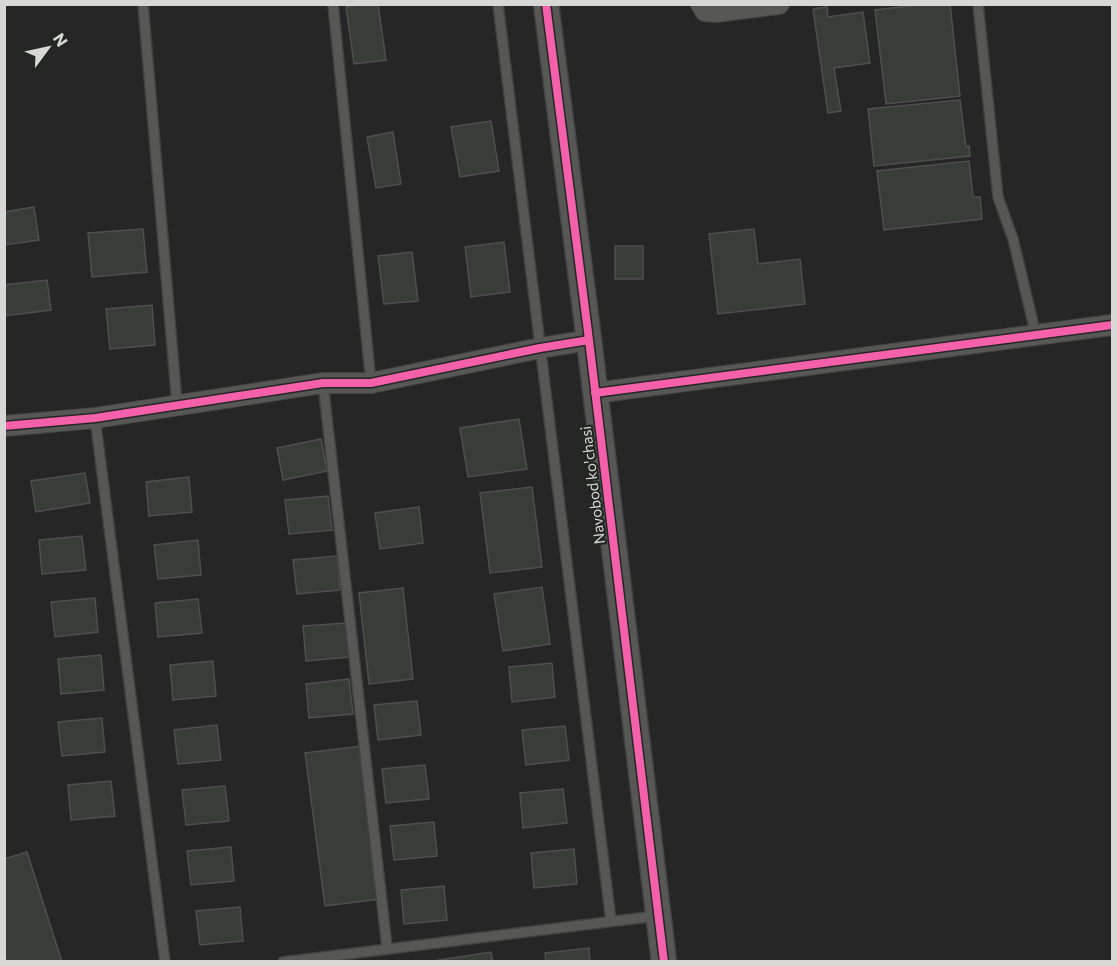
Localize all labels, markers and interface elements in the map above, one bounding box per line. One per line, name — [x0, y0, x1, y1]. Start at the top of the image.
north arrow — [18, 18, 78, 78]
text: N — [50, 29, 72, 50]
street label: Navobod ko'chasi — [576, 425, 608, 545]

